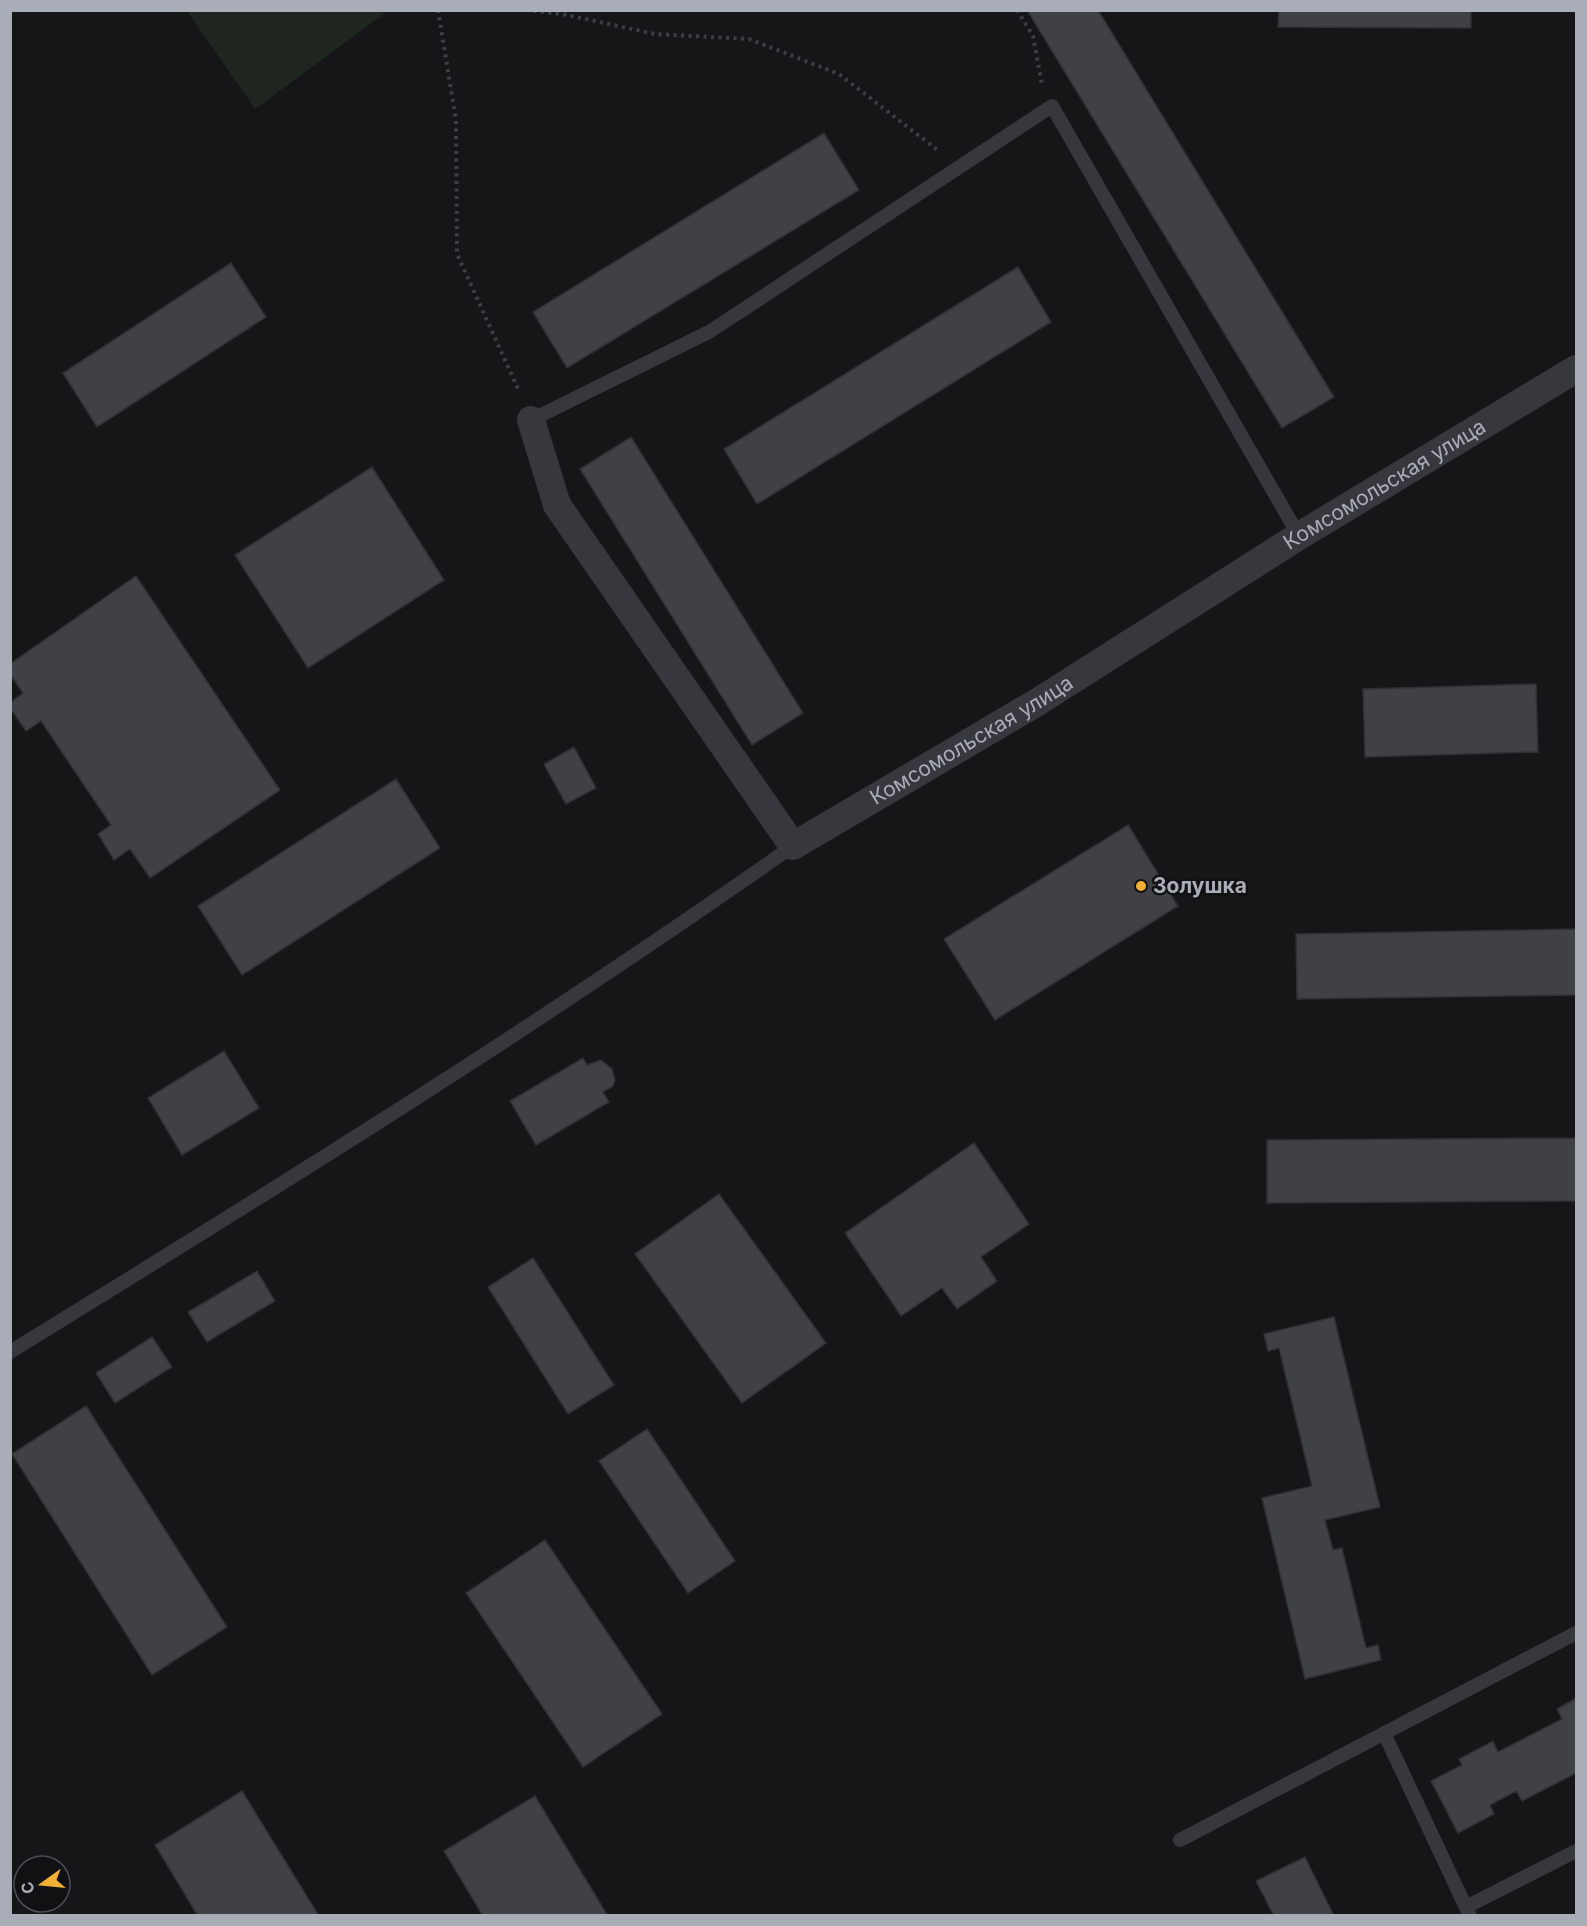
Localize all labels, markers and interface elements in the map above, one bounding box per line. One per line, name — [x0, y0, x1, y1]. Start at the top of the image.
street label: Комсомольская улица — [1279, 413, 1490, 555]
street label: Комсомольская улица — [865, 670, 1077, 810]
place label: Золушка — [1153, 873, 1247, 898]
marker: Золушка — [1134, 879, 1148, 893]
north arrow — [12, 1854, 72, 1914]
text: С — [16, 1879, 39, 1896]

